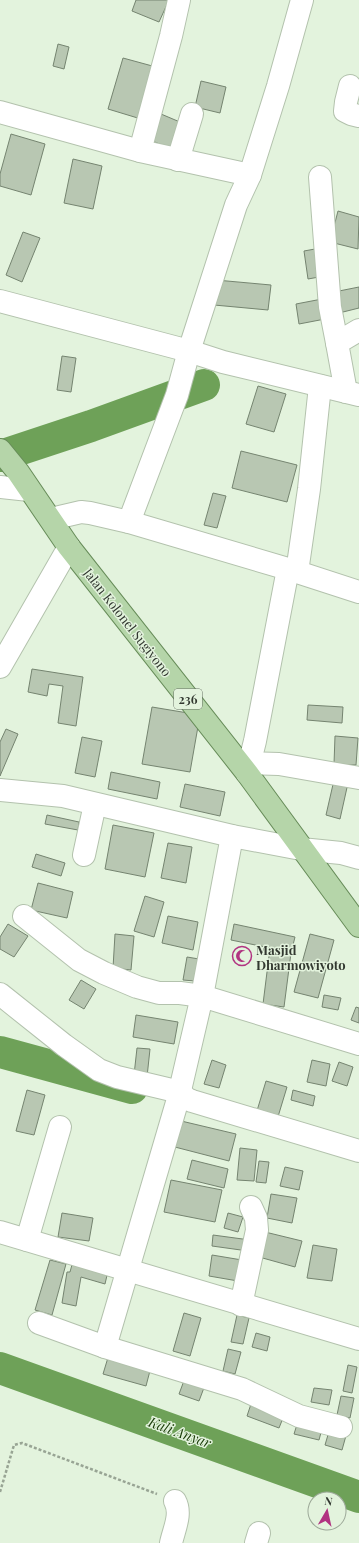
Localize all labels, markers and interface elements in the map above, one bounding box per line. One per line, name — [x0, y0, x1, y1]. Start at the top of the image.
street label: Jalan Kolonel Sugiyono — [80, 564, 176, 680]
road number: 236 — [174, 689, 202, 709]
place label: Masjid Dharmowiyoto — [256, 941, 346, 973]
mosque icon: Masjid Dharmowiyoto — [231, 945, 253, 967]
water label: Kali Anyar — [145, 1412, 215, 1452]
north arrow — [307, 1491, 347, 1531]
text: N — [324, 1493, 334, 1509]

